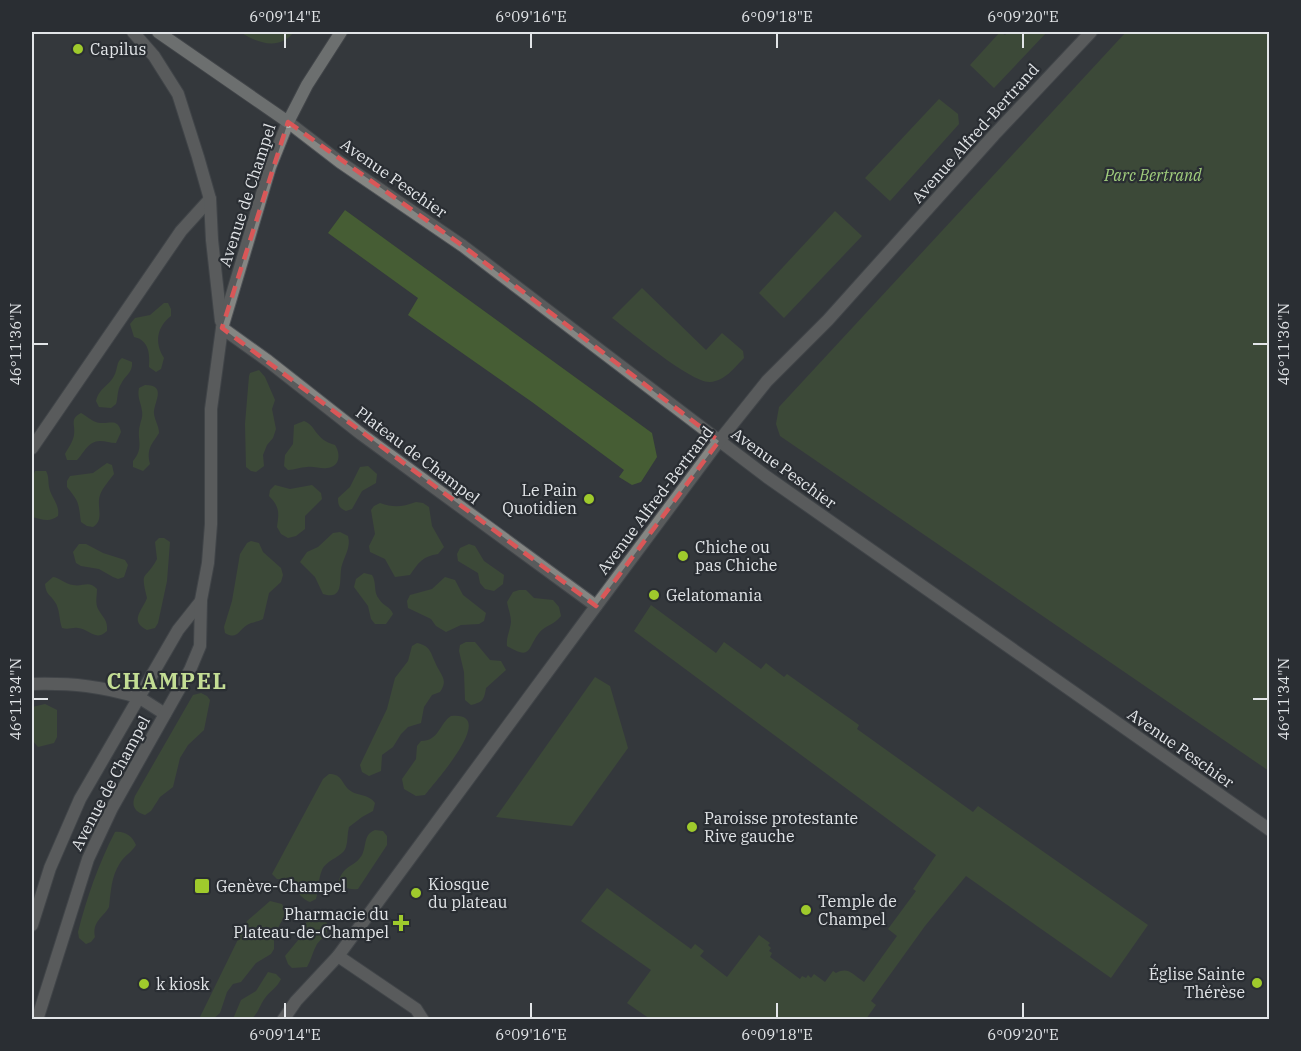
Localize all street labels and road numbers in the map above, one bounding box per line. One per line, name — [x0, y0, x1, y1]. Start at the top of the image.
street label: Avenue Alfred-Bertrand — [907, 59, 1043, 207]
street label: Avenue de Champel — [214, 121, 280, 269]
street label: Avenue Peschier — [337, 134, 451, 222]
street label: Plateau de Champel — [352, 402, 484, 508]
street label: Avenue Alfred-Bertrand — [593, 422, 718, 578]
street label: Avenue Peschier — [728, 423, 840, 513]
street label: Avenue Peschier — [1124, 704, 1238, 792]
street label: Avenue de Champel — [66, 712, 154, 854]

